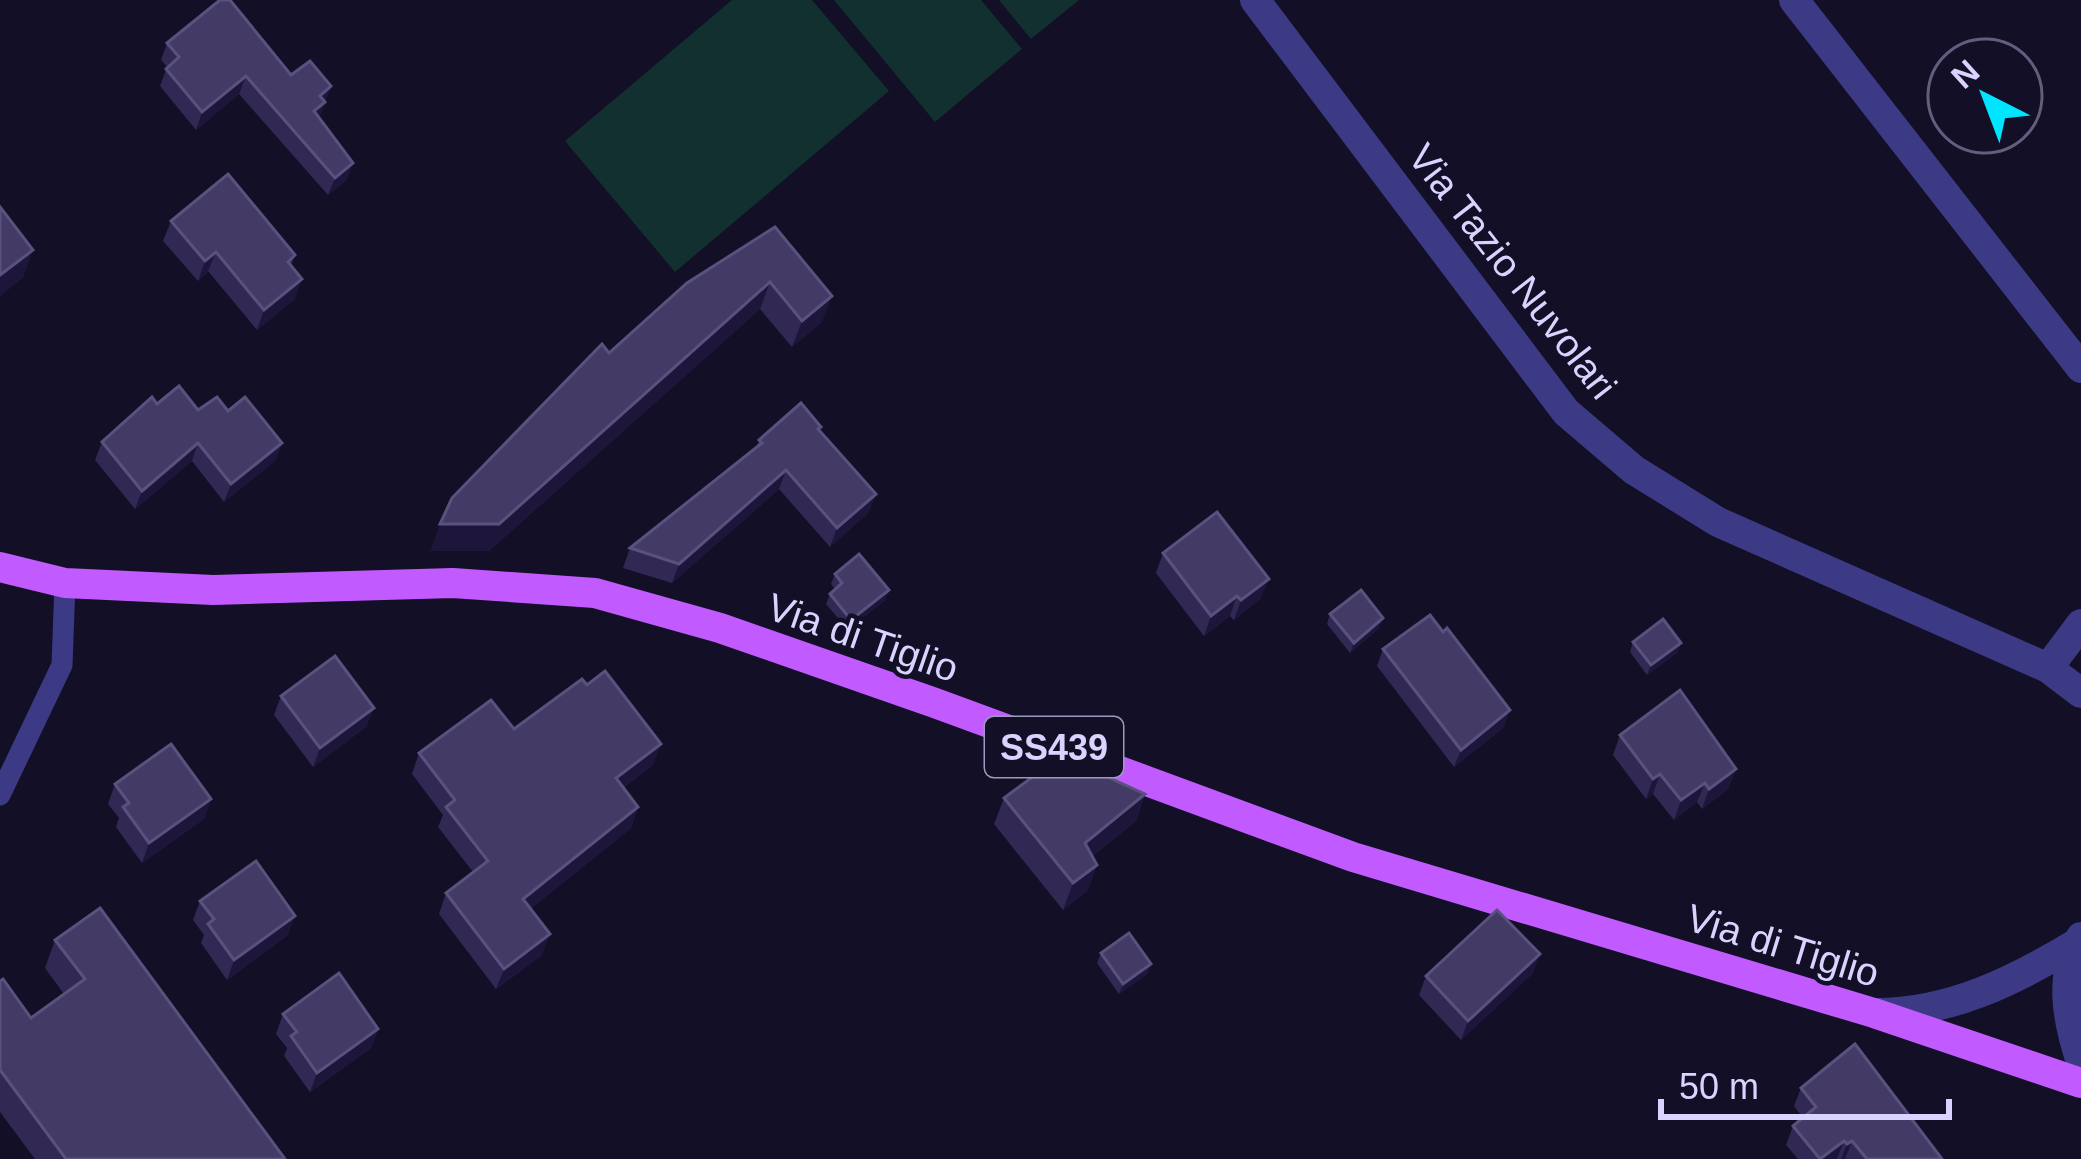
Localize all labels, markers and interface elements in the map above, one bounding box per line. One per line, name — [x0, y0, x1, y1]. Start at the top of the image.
north arrow — [1925, 36, 2045, 156]
text: N — [1944, 52, 1986, 96]
street label: Via Tazio Nuvolari — [1400, 136, 1625, 407]
street label: Via di Tiglio — [762, 585, 964, 690]
road number: SS439 — [985, 717, 1123, 777]
street label: Via di Tiglio — [1682, 896, 1884, 995]
scale bar — [1661, 1045, 1949, 1119]
text: 50 m — [1679, 1066, 1759, 1107]

